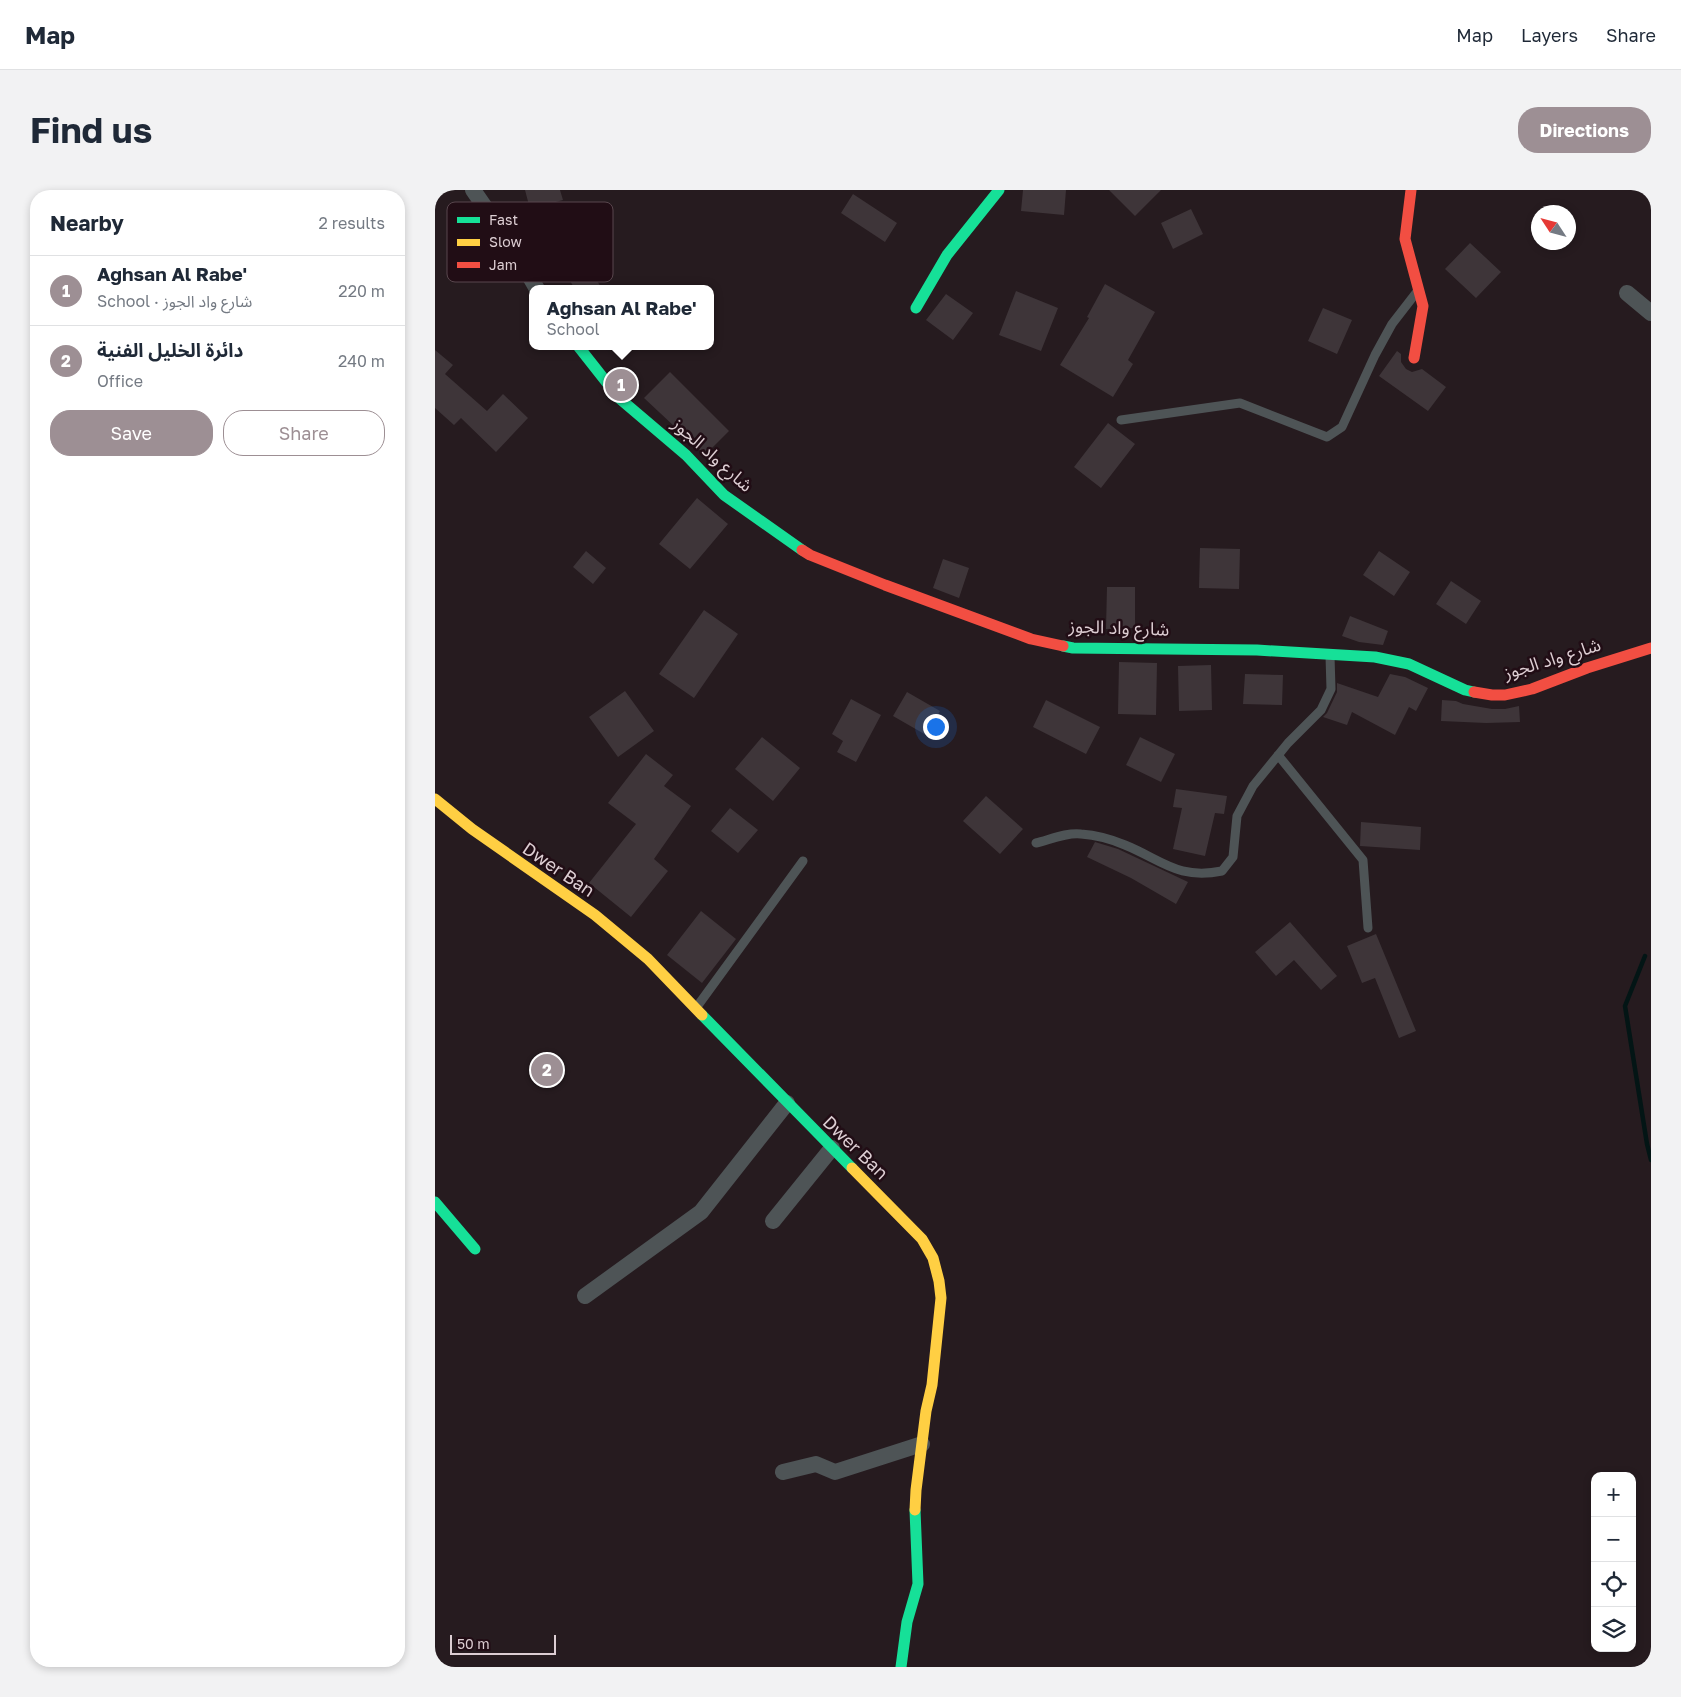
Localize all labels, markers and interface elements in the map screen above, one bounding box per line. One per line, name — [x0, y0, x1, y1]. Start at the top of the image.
text: Map — [25, 20, 75, 49]
text: Map — [1456, 24, 1493, 46]
text: Layers — [1521, 24, 1578, 46]
text: Share — [1606, 24, 1656, 46]
button: Directions — [1518, 107, 1651, 153]
text: Find us — [30, 109, 152, 151]
legend — [447, 202, 613, 282]
north arrow — [1531, 205, 1576, 250]
text: Nearby — [50, 210, 124, 236]
text: Fast — [489, 211, 518, 228]
text: 2 results — [319, 213, 385, 233]
text: Slow — [489, 233, 522, 250]
text: Jam — [489, 256, 517, 273]
text: Aghsan Al Rabe' — [97, 262, 247, 285]
text: 1 — [62, 281, 70, 301]
text: 220 m — [338, 281, 385, 301]
popup — [529, 285, 714, 350]
text: School · شارع واد الجوز — [97, 291, 252, 311]
text: Aghsan Al Rabe' — [546, 296, 697, 319]
text: School — [546, 319, 600, 339]
text: دائرة الخليل الفنية — [97, 338, 243, 361]
text: 2 — [61, 351, 71, 371]
text: 240 m — [338, 351, 385, 371]
pin: 1 — [605, 366, 637, 404]
text: Office — [97, 371, 143, 391]
button: Save — [50, 410, 213, 456]
button: Share — [223, 410, 385, 456]
street label: شارع واد الجوز — [665, 412, 758, 499]
street label: شارع واد الجوز — [1067, 614, 1170, 644]
street label: شارع واد الجوز — [1500, 633, 1604, 687]
your location — [923, 714, 949, 740]
street label: Dwer Ban — [519, 837, 599, 901]
pin: 2 — [531, 1051, 563, 1089]
street label: Dwer Ban — [819, 1111, 893, 1183]
map controls — [1591, 1472, 1636, 1652]
button: + — [1591, 1472, 1636, 1517]
button: − — [1591, 1517, 1636, 1562]
button: locate — [1591, 1562, 1636, 1607]
button: layers — [1591, 1607, 1636, 1652]
scale bar — [450, 1632, 556, 1655]
text: 50 m — [457, 1635, 490, 1652]

